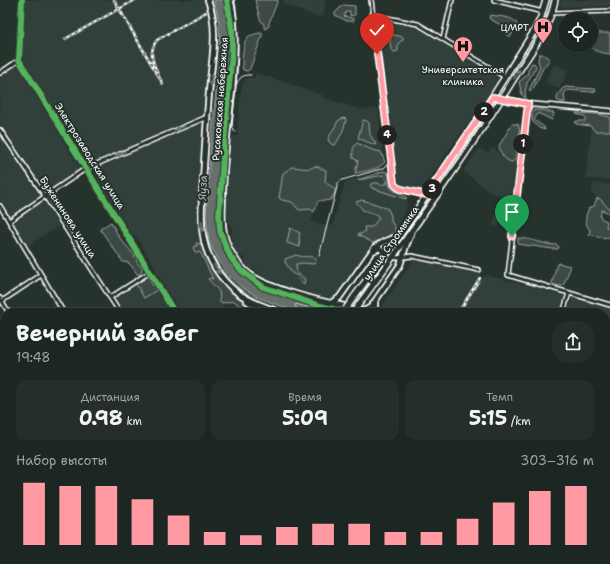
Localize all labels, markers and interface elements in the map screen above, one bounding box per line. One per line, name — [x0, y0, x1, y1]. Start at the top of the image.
map controls — [558, 12, 598, 52]
button: locate — [558, 12, 598, 52]
pin — [360, 13, 394, 54]
hospital icon: ЦМРТ — [532, 16, 554, 44]
icon: check — [366, 19, 388, 41]
place label: ЦМРТ — [500, 21, 529, 34]
hospital icon: Университетская клиника — [452, 35, 474, 63]
street label: Русаковская набережная — [209, 37, 231, 161]
place label: Университетская клиника — [422, 63, 504, 88]
one-way arrow — [513, 69, 521, 79]
one-way arrow — [207, 74, 214, 86]
street label: Электрозаводская улица — [52, 100, 128, 212]
pin: 2 — [474, 102, 494, 122]
text: 2 — [480, 104, 488, 119]
one-way arrow — [175, 125, 186, 131]
pin: 4 — [377, 125, 397, 145]
text: 4 — [383, 127, 391, 142]
pin: 1 — [513, 134, 533, 154]
text: 1 — [520, 136, 526, 151]
one-way arrow — [114, 151, 125, 157]
street label: Буженинова улица — [37, 174, 100, 261]
water label: Яуза — [195, 175, 211, 202]
pin: 3 — [422, 179, 442, 199]
text: 3 — [428, 181, 436, 196]
pin — [495, 195, 529, 236]
icon: arrive — [501, 201, 523, 223]
street label: улица Стромынка — [360, 202, 422, 283]
one-way arrow — [198, 220, 205, 232]
one-way arrow — [213, 264, 221, 274]
text: Вечерний забег — [16, 319, 198, 348]
button: share — [552, 321, 594, 363]
text: 19:48 — [16, 349, 50, 366]
text: Дистанция — [81, 390, 140, 405]
text: Время — [288, 390, 322, 405]
text: Темп — [486, 390, 513, 405]
text: 0.98 — [79, 405, 123, 431]
text: 5:09 — [282, 405, 328, 431]
text: 5:15 — [469, 405, 507, 431]
text: km — [123, 414, 142, 429]
text: /km — [507, 414, 531, 429]
text: Набор высоты — [16, 452, 107, 469]
text: 303–316 m — [520, 452, 594, 469]

